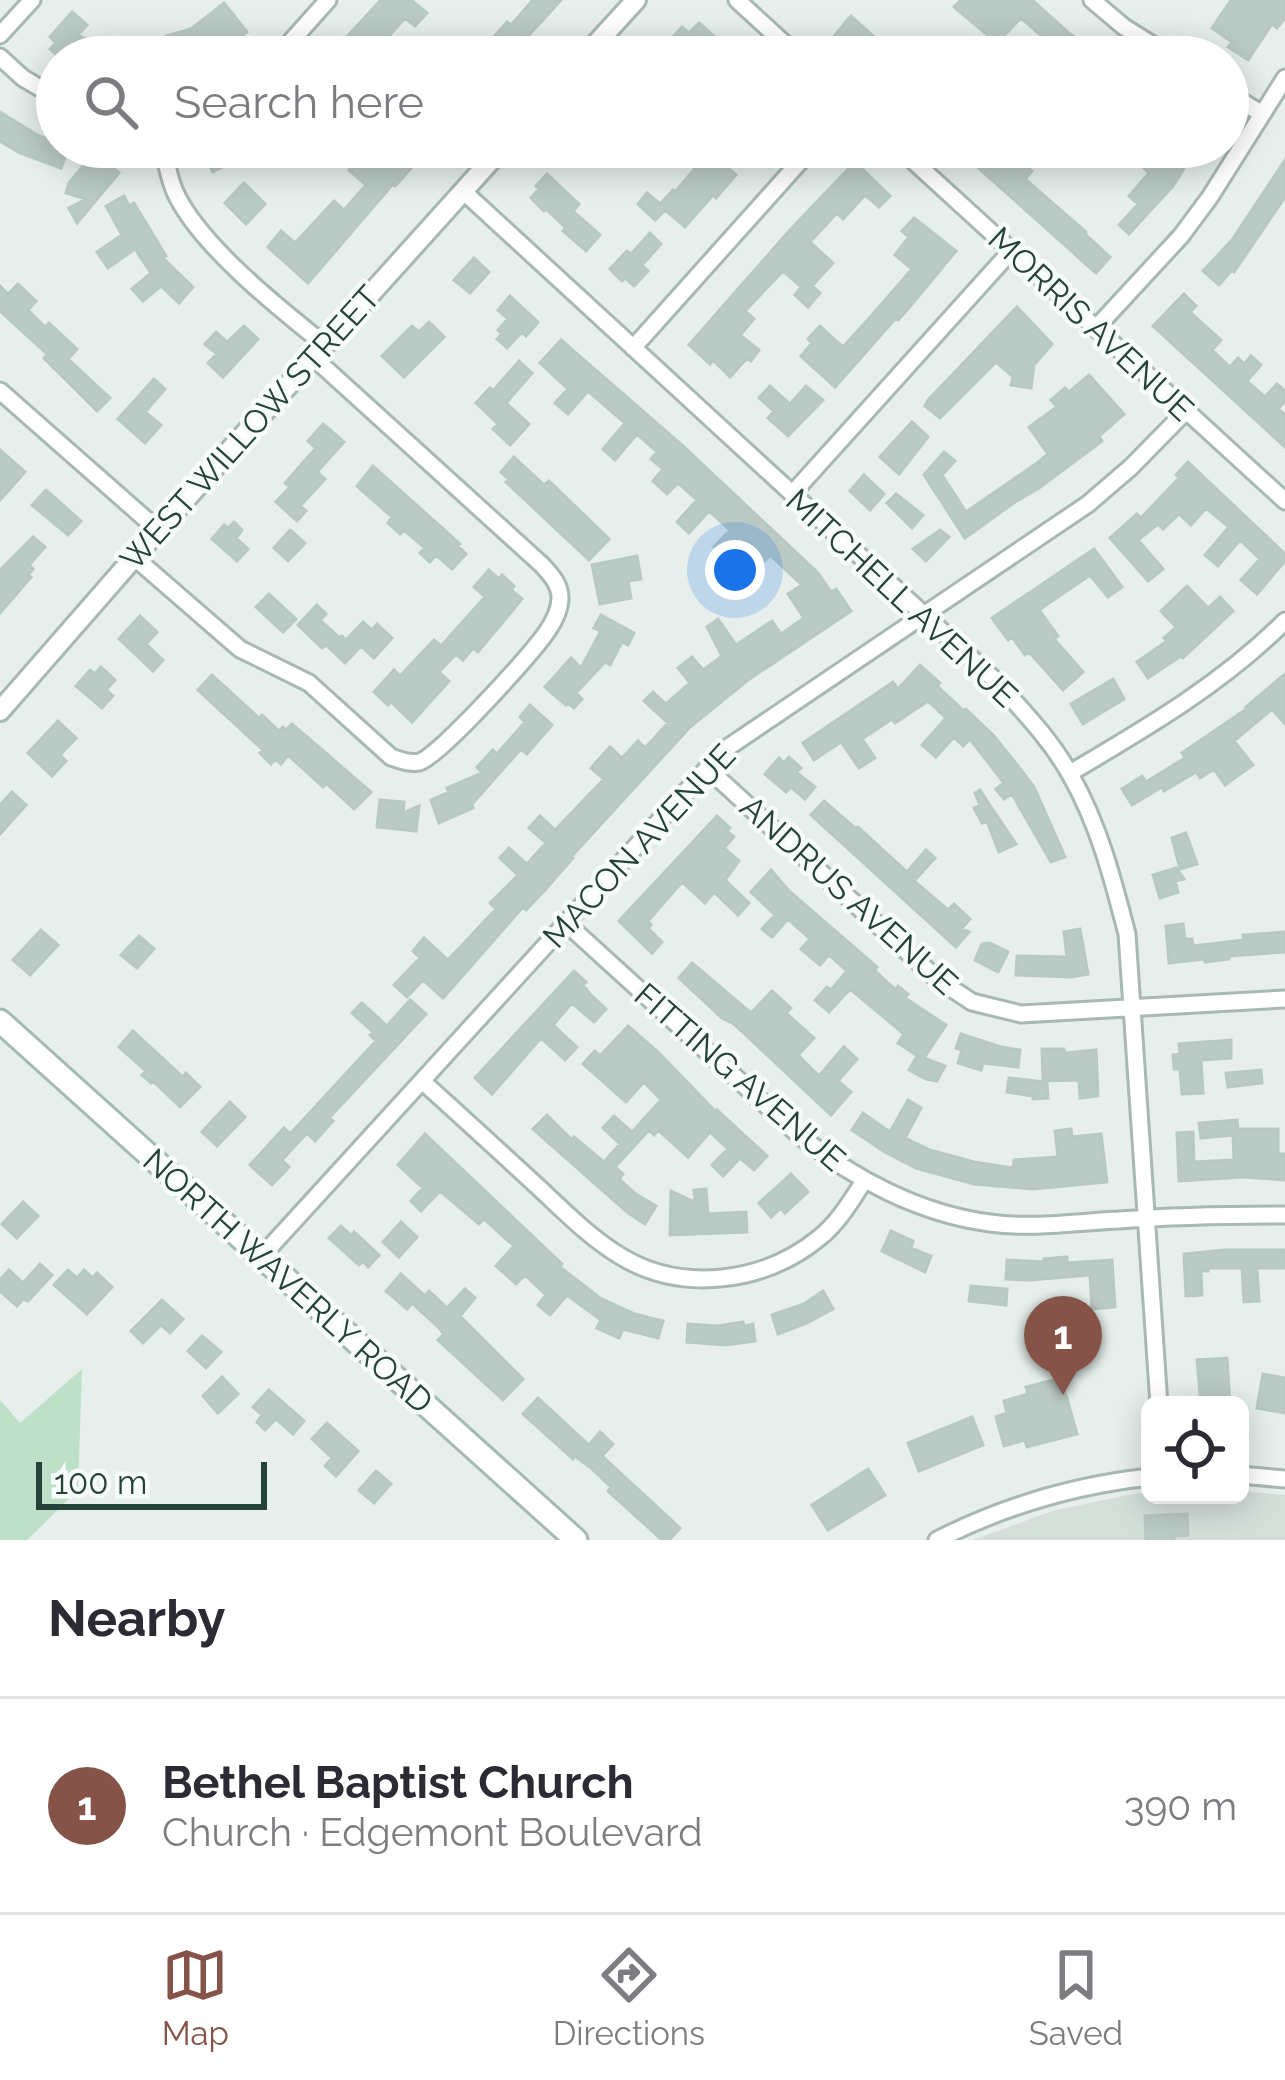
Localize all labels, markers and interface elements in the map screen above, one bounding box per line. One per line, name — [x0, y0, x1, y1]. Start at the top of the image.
search box — [36, 36, 1249, 168]
icon: search — [78, 69, 144, 135]
text: Search here — [174, 76, 424, 129]
street label: MORRIS AVENUE — [981, 219, 1201, 429]
street label: WEST WILLOW STREET — [112, 278, 388, 578]
street label: MITCHELL AVENUE — [778, 481, 1026, 715]
your location — [705, 540, 765, 600]
street label: MACON AVENUE — [535, 736, 743, 956]
street label: ANDRUS AVENUE — [732, 787, 966, 1003]
street label: FITTING AVENUE — [627, 975, 853, 1179]
street label: NORTH WAVERLY ROAD — [135, 1141, 441, 1421]
pin: 1 — [1024, 1296, 1102, 1395]
map controls — [1141, 1396, 1249, 1504]
button: locate — [1141, 1396, 1249, 1504]
scale bar — [36, 1456, 267, 1509]
text: 100 m — [54, 1463, 147, 1502]
text: Nearby — [48, 1588, 225, 1648]
text: Bethel Baptist Church — [162, 1756, 634, 1809]
text: 1 — [77, 1783, 97, 1829]
text: 390 m — [1124, 1783, 1237, 1829]
text: Church · Edgemont Boulevard — [162, 1809, 702, 1855]
tab: Map — [162, 1942, 229, 2053]
tab: Directions — [553, 1942, 705, 2053]
tab: Saved — [1029, 1942, 1123, 2053]

